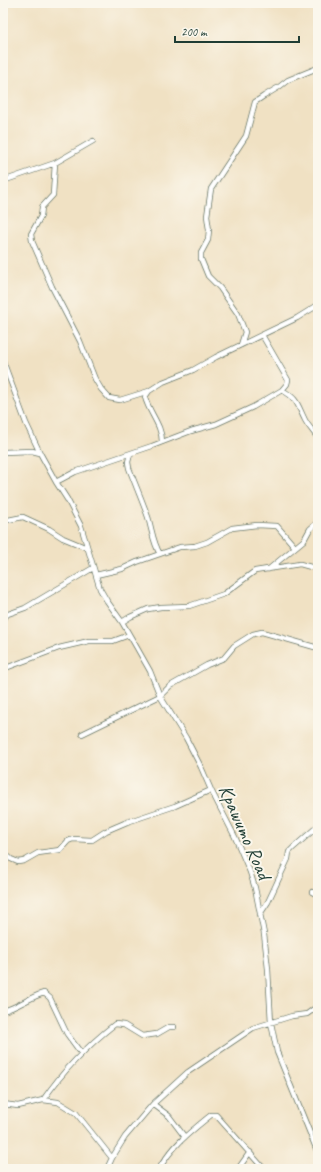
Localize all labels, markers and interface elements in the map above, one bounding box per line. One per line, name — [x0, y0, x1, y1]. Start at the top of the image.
scale bar — [175, 18, 299, 44]
text: 200 m — [181, 24, 208, 40]
street label: Kpawumo Road — [213, 781, 278, 886]

